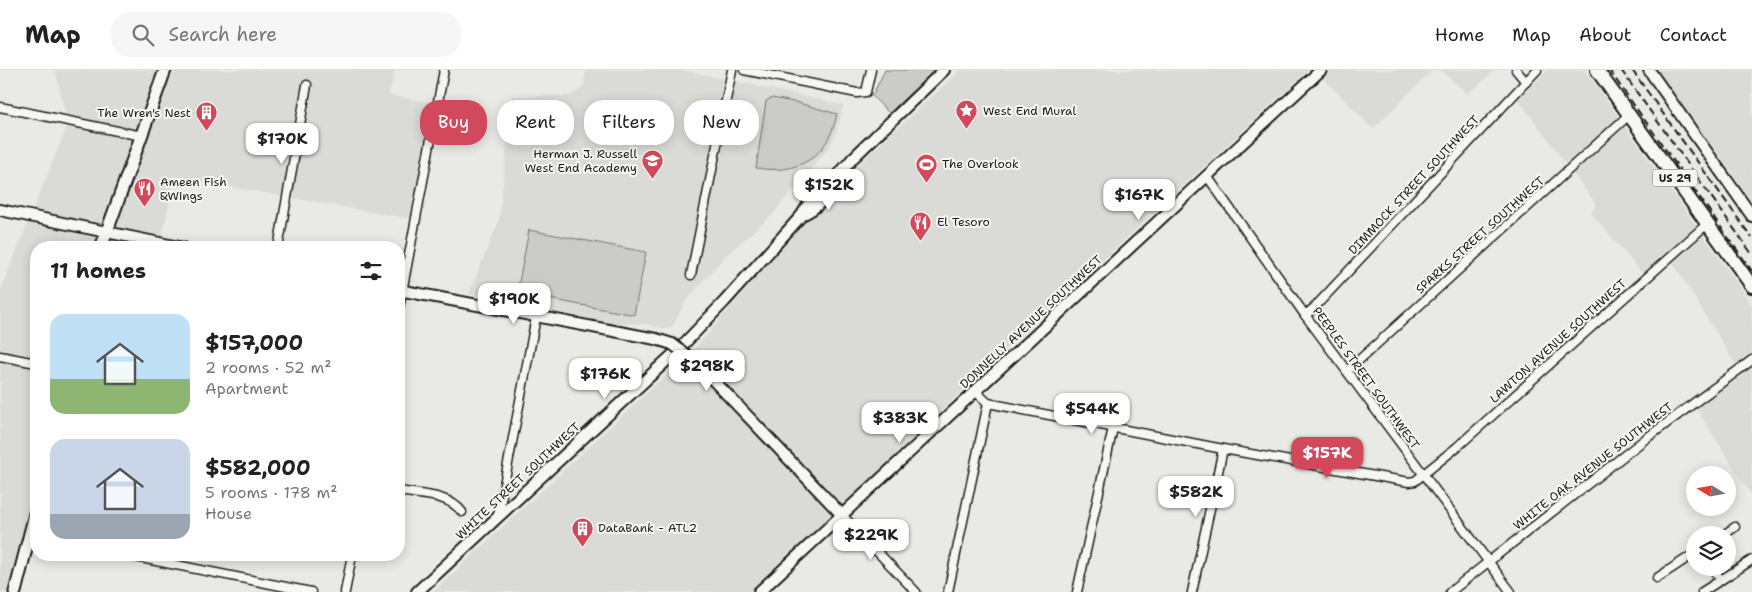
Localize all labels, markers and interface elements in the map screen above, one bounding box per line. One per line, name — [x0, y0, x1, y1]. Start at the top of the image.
search box — [111, 12, 461, 57]
text: Map — [25, 19, 81, 51]
icon: search — [129, 21, 157, 49]
text: Search here — [169, 22, 277, 47]
text: Home — [1435, 23, 1484, 47]
text: Map — [1512, 23, 1551, 47]
text: About — [1579, 23, 1632, 47]
text: Contact — [1660, 23, 1727, 47]
place icon: West End Mural — [955, 99, 979, 130]
chip: Buy — [420, 100, 487, 145]
chip: Rent — [497, 100, 574, 145]
chip: Filters — [584, 100, 674, 145]
chip: New — [684, 100, 759, 145]
building icon: The Wren's Nest — [195, 101, 219, 132]
place label: West End Mural — [983, 103, 1077, 119]
place label: The Wren's Nest — [97, 105, 191, 121]
street label: DIMMOCK STREET SOUTHWEST — [1345, 111, 1483, 258]
pin: $170K — [247, 122, 317, 165]
text: $170K — [257, 128, 307, 149]
place label: Herman J. Russell West End Academy — [525, 146, 637, 176]
school or university icon: Herman J. Russell West End Academy — [641, 149, 665, 180]
sports icon: The Overlook — [914, 152, 938, 183]
place label: The Overlook — [942, 156, 1019, 172]
pin: $152K — [794, 168, 864, 211]
road number: US 29 — [1652, 170, 1698, 186]
street label: SPARKS STREET SOUTHWEST — [1412, 172, 1548, 297]
place label: Ameen Fish &Wings — [160, 174, 227, 204]
text: $152K — [804, 174, 854, 195]
restaurant icon: Ameen Fish &Wings — [132, 177, 156, 208]
pin: $167K — [1104, 178, 1174, 221]
text: $167K — [1114, 184, 1164, 205]
restaurant icon: El Tesoro — [909, 210, 933, 241]
place label: El Tesoro — [937, 214, 990, 230]
street label: DONNELLY AVENUE SOUTHWEST — [956, 251, 1106, 392]
text: 11 homes — [50, 257, 146, 285]
icon: filters — [357, 257, 385, 285]
street label: LAWTON AVENUE SOUTHWEST — [1486, 275, 1630, 407]
pin: $190K — [479, 282, 549, 325]
text: $190K — [489, 288, 539, 309]
street label: PEEPLES STREET SOUTHWEST — [1309, 304, 1423, 453]
text: $157,000 — [205, 329, 303, 357]
icon: home — [90, 334, 150, 394]
pin: $298K — [672, 350, 742, 392]
text: $298K — [680, 355, 734, 376]
text: 2 rooms · 52 m² — [205, 357, 332, 378]
pin: $176K — [570, 358, 640, 400]
text: $176K — [580, 363, 630, 384]
text: Apartment — [205, 378, 288, 399]
pin: $544K — [1057, 392, 1127, 435]
text: $544K — [1065, 398, 1119, 419]
street label: WHITE OAK AVENUE SOUTHWEST — [1510, 398, 1677, 533]
pin: $383K — [865, 402, 935, 444]
text: $383K — [872, 407, 928, 428]
street label: WHITE STREET SOUTHWEST — [452, 419, 584, 543]
pin: $157K — [1292, 436, 1362, 479]
text: $157K — [1302, 442, 1352, 463]
text: $582,000 — [205, 454, 311, 482]
icon: home — [90, 459, 150, 519]
north arrow — [1686, 466, 1736, 516]
map controls — [1686, 466, 1736, 576]
pin: $582K — [1161, 476, 1231, 518]
text: $582K — [1169, 481, 1223, 502]
text: 5 rooms · 178 m² — [205, 482, 338, 503]
text: House — [205, 503, 252, 524]
building icon: DataBank - ATL2 — [570, 516, 594, 547]
pin: $229K — [836, 518, 906, 561]
place label: DataBank - ATL2 — [598, 520, 697, 536]
text: $229K — [844, 524, 898, 545]
button: layers — [1686, 526, 1736, 576]

